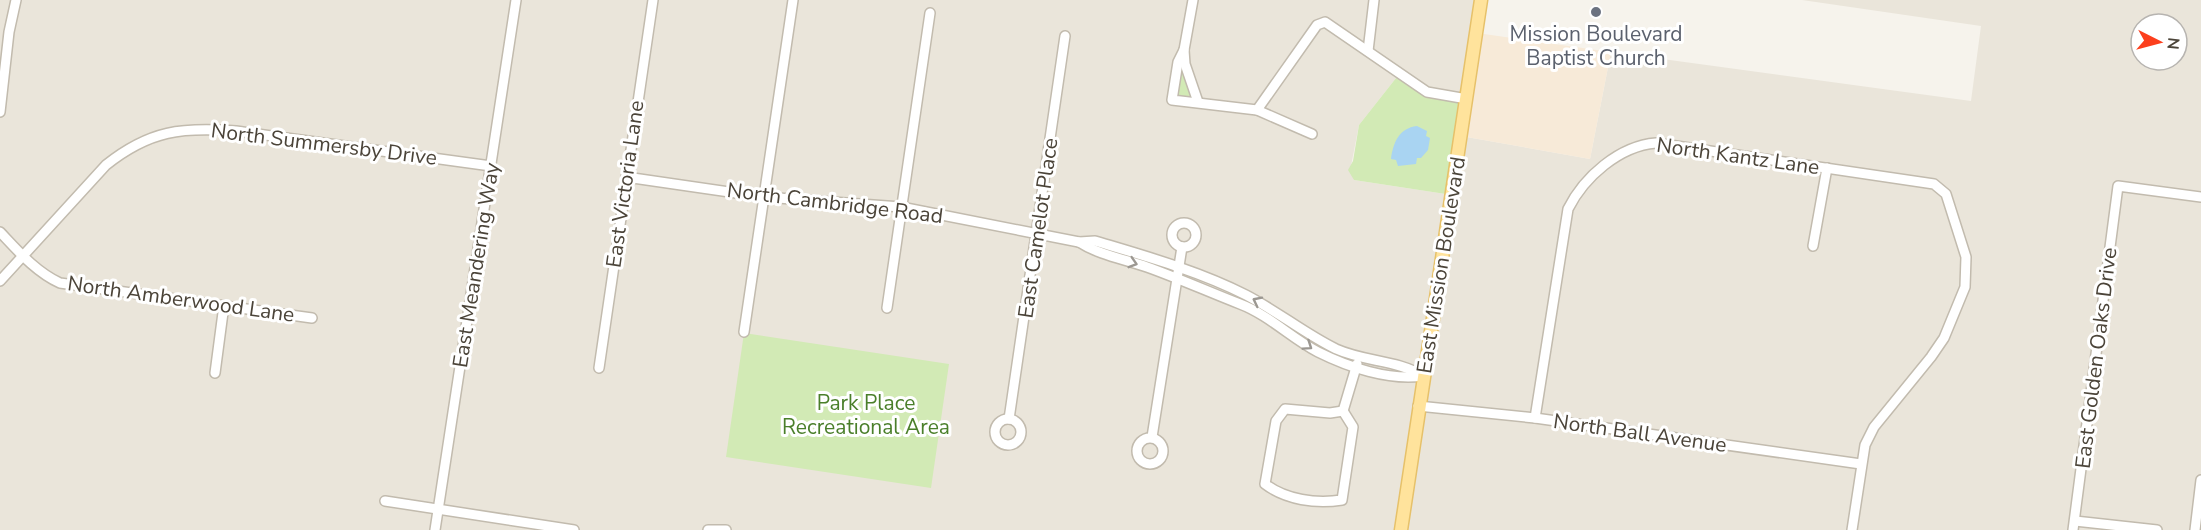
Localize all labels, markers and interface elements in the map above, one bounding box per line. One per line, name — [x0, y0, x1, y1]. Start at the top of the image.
marker: Mission Boulevard Baptist Church — [1589, 5, 1603, 19]
north arrow — [2129, 12, 2189, 72]
place label: Mission Boulevard Baptist Church — [1509, 20, 1683, 72]
text: N — [2161, 36, 2184, 51]
street label: East Victoria Lane — [599, 99, 651, 269]
street label: North Summersby Drive — [209, 116, 439, 172]
street label: North Kantz Lane — [1655, 131, 1821, 181]
street label: East Camelot Place — [1011, 136, 1065, 320]
street label: East Mission Boulevard — [1410, 155, 1472, 375]
street label: East Meandering Way — [446, 160, 506, 370]
street label: North Cambridge Road — [725, 176, 945, 230]
street label: East Golden Oaks Drive — [2069, 246, 2123, 470]
one-way arrow — [1127, 256, 1138, 268]
street label: North Amberwood Lane — [66, 269, 296, 329]
one-way arrow — [1253, 296, 1264, 308]
one-way arrow — [1302, 338, 1313, 349]
park label: Park Place Recreational Area — [782, 389, 950, 441]
street label: North Ball Avenue — [1552, 407, 1728, 459]

